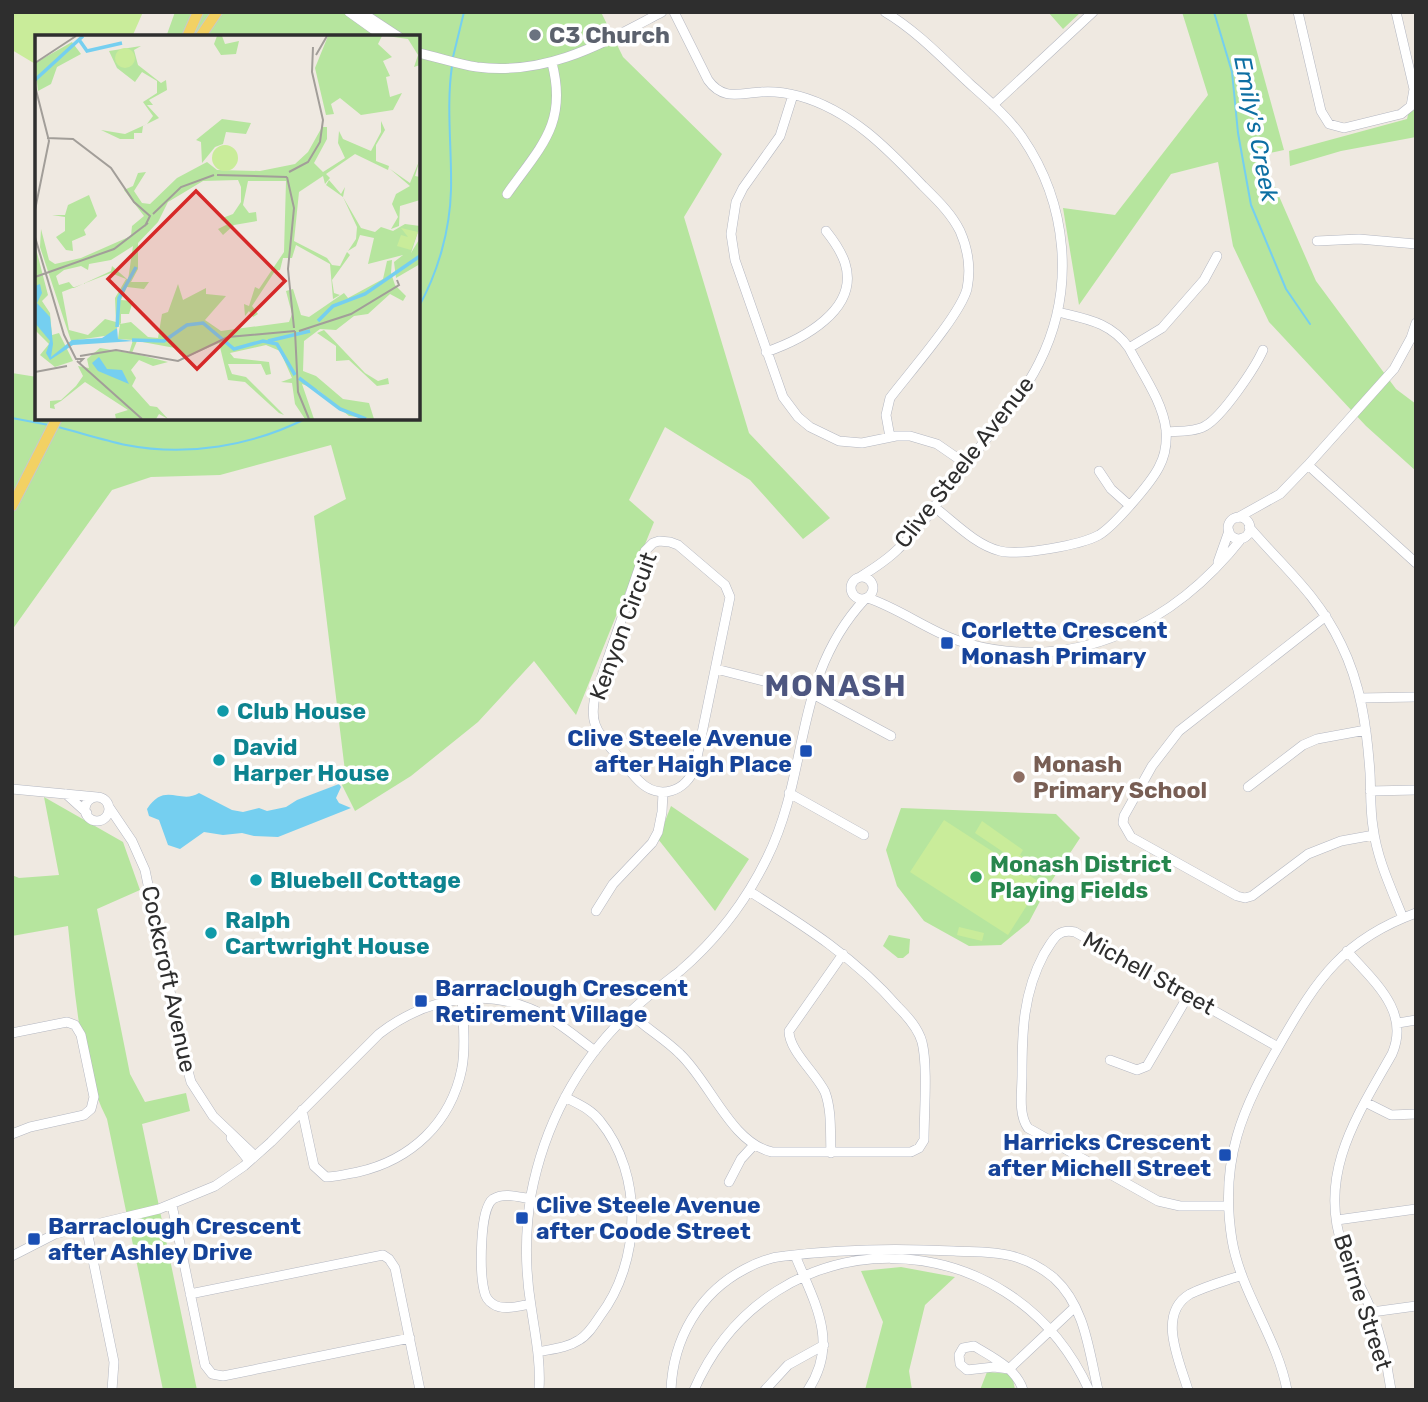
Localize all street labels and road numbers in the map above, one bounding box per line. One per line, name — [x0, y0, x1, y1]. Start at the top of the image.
street label: Clive Steele Avenue — [888, 370, 1040, 554]
street label: Kenyon Circuit — [583, 548, 663, 704]
street label: Cockcroft Avenue — [136, 883, 202, 1075]
street label: Michell Street — [1078, 925, 1220, 1021]
street label: Beirne Street — [1328, 1230, 1398, 1374]

